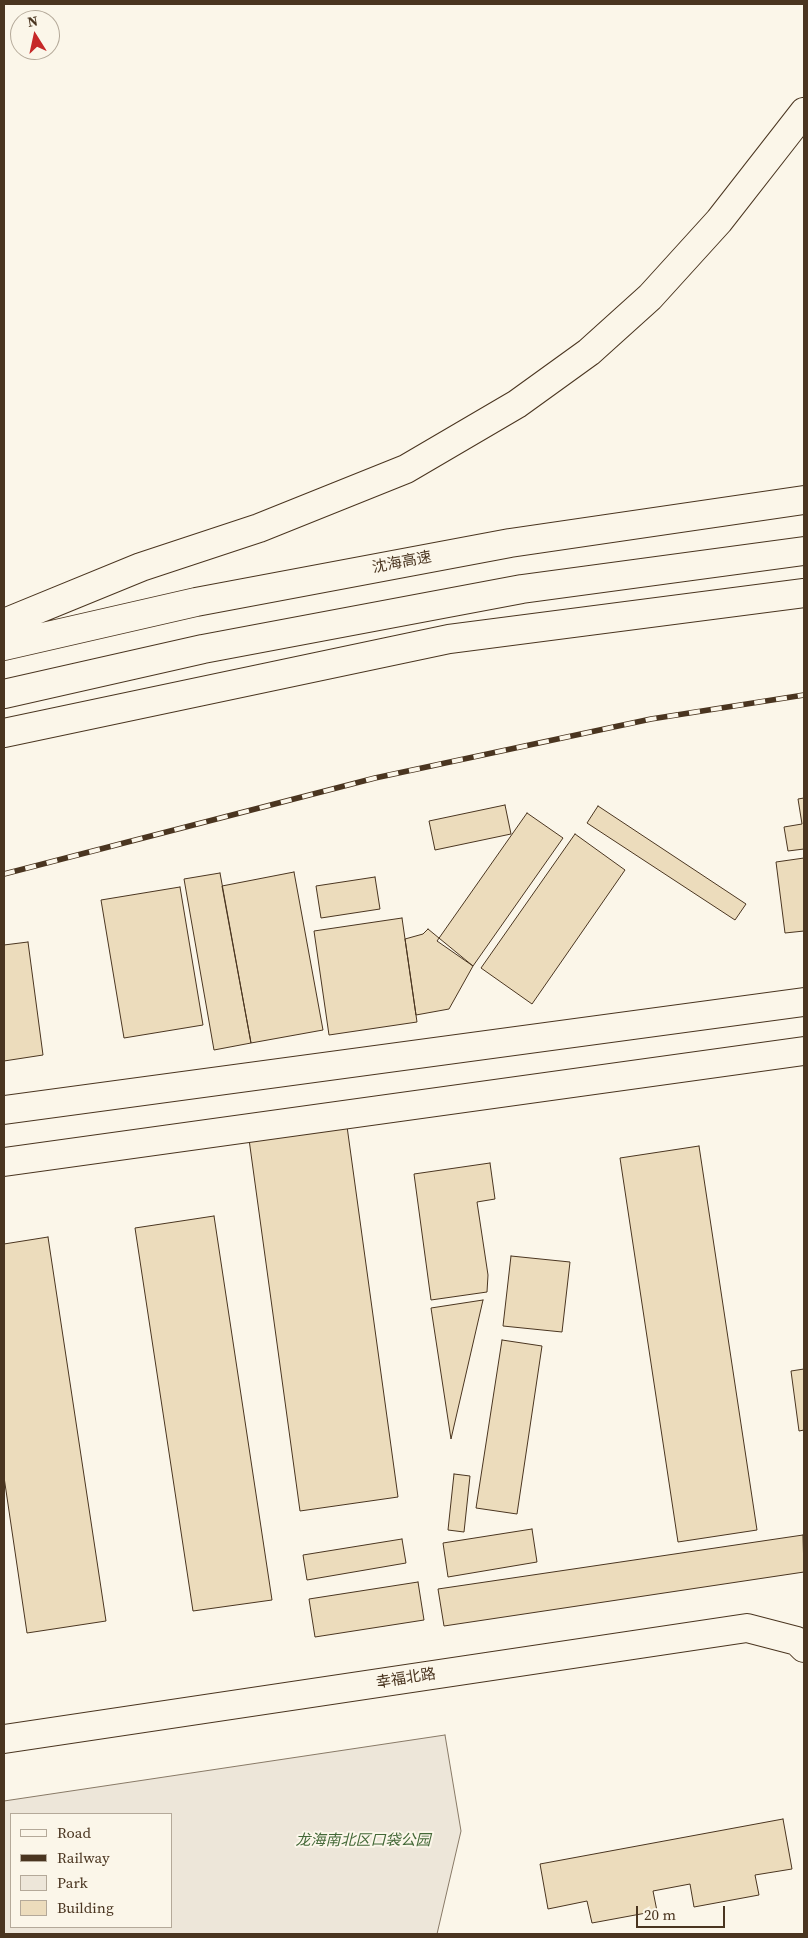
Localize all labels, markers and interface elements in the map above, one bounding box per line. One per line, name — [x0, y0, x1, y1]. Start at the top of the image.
north arrow — [10, 10, 60, 60]
text: N — [26, 10, 39, 32]
street label: 沈海高速 — [371, 548, 433, 578]
street label: 幸福北路 — [375, 1665, 437, 1693]
legend — [10, 1813, 172, 1928]
text: Road — [57, 1822, 91, 1843]
park label: 龙海南北区口袋公园 — [296, 1832, 430, 1850]
text: Railway — [57, 1847, 110, 1868]
text: Park — [57, 1872, 88, 1893]
scale bar — [638, 1896, 727, 1928]
text: Building — [57, 1897, 114, 1918]
text: 20 m — [644, 1904, 676, 1925]

